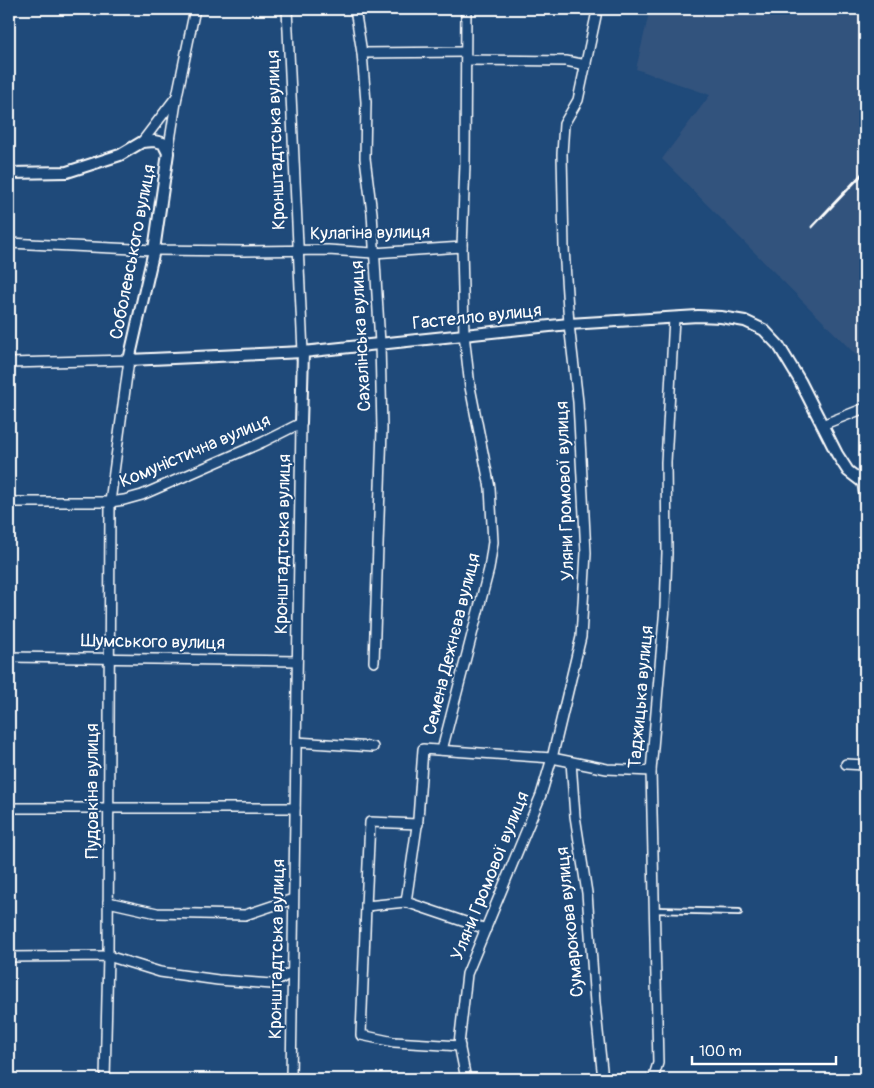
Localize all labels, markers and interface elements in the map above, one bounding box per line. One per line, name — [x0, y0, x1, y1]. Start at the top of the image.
street label: Кронштадтська вулиця — [261, 50, 291, 230]
street label: Соболевського вулиця — [105, 163, 161, 341]
street label: Кулагіна вулиця — [310, 220, 430, 246]
street label: Сахалінська вулиця — [346, 260, 376, 412]
street label: Гастелло вулиця — [411, 299, 543, 335]
street label: Уляни Громової вулиця — [550, 401, 580, 581]
street label: Комуністична вулиця — [116, 409, 274, 493]
street label: Кронштадтська вулиця — [270, 454, 296, 634]
street label: Семена Дежнєва вулиця — [418, 551, 486, 737]
street label: Таджицька вулиця — [623, 624, 659, 770]
street label: Шумського вулиця — [81, 629, 225, 655]
street label: Пудовкіна вулиця — [81, 723, 104, 859]
street label: Уляни Громової вулиця — [446, 788, 534, 964]
street label: Сумарокова вулиця — [551, 846, 589, 998]
street label: Кронштадтська вулиця — [264, 859, 290, 1039]
scale bar — [692, 1033, 835, 1065]
text: 100 m — [699, 1042, 742, 1061]

